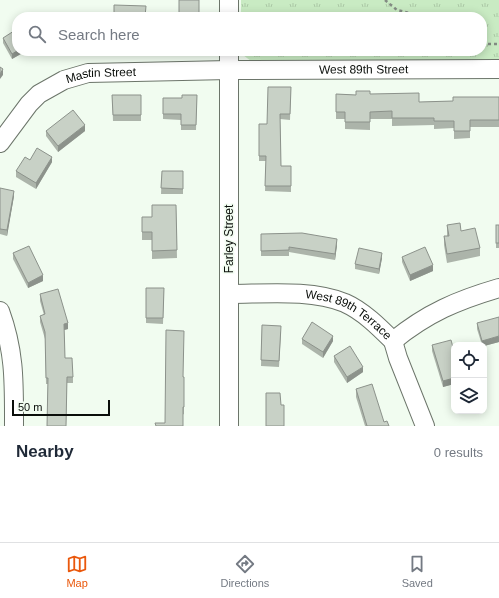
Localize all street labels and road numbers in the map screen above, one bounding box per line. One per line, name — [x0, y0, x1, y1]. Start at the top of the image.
street label: West 89th Street — [319, 62, 409, 77]
street label: Mastin Street — [64, 65, 137, 86]
street label: Farley Street — [222, 204, 236, 273]
street label: West 89th Terrace — [305, 287, 395, 343]

